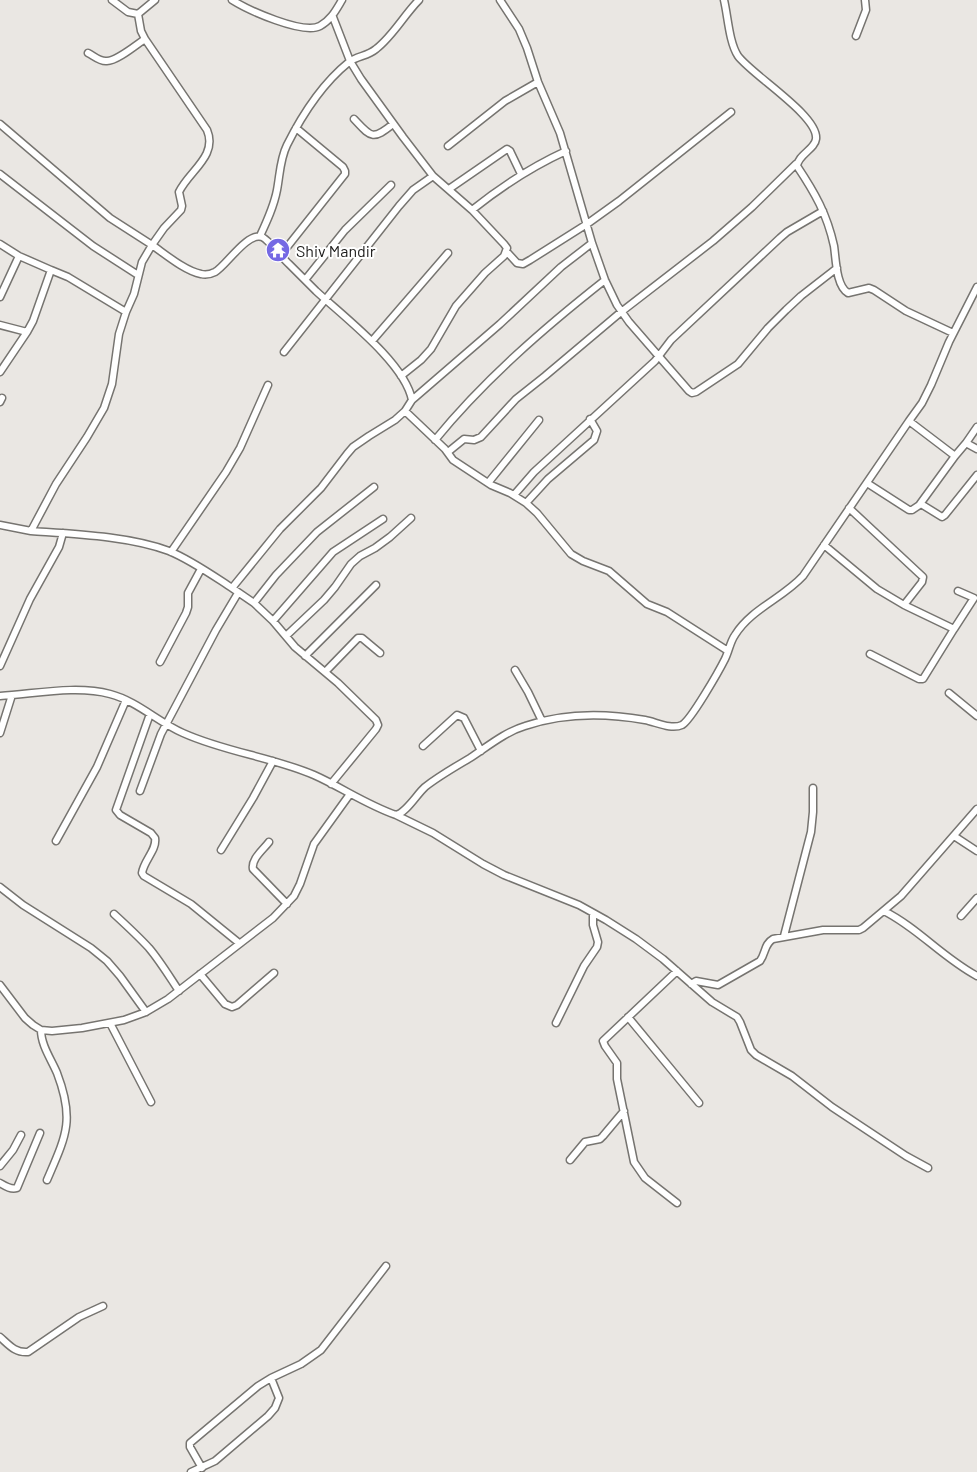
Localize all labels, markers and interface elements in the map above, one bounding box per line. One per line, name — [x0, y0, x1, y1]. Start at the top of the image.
temple icon: Shiv Mandir — [265, 237, 291, 263]
place label: Shiv Mandir — [296, 241, 376, 260]

